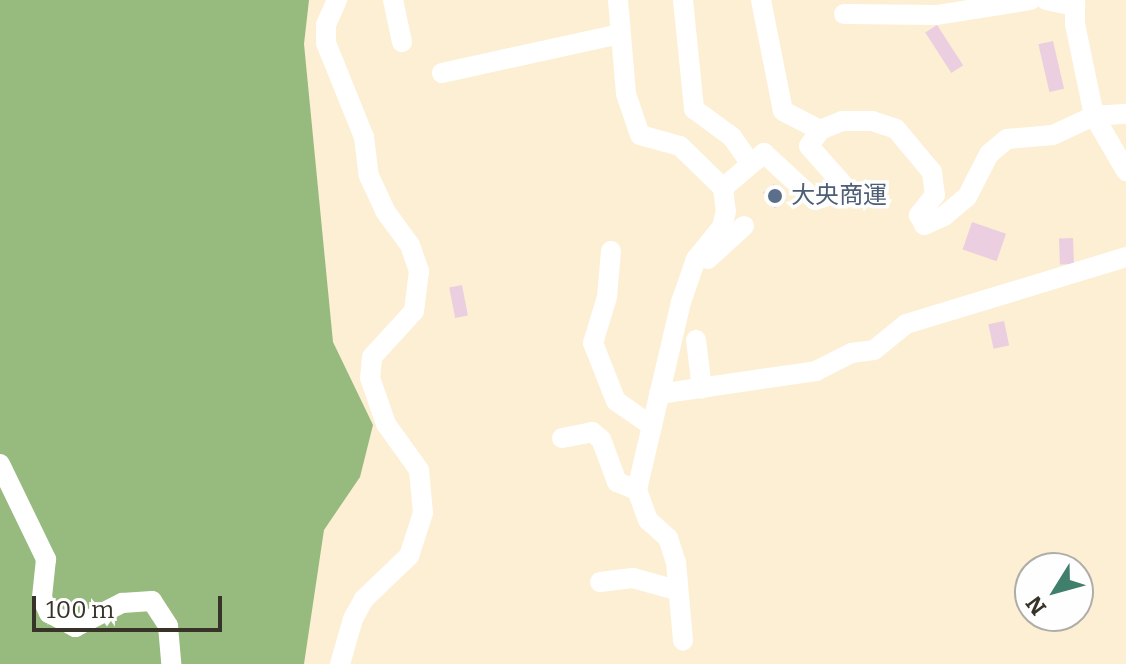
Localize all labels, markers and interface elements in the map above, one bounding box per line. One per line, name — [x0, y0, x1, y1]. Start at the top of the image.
place label: 大央商運 — [791, 182, 887, 210]
marker: 大央商運 — [766, 187, 784, 205]
north arrow — [1014, 552, 1094, 632]
scale bar — [36, 580, 226, 630]
text: N — [1020, 591, 1052, 620]
text: 100 m — [46, 596, 114, 624]

